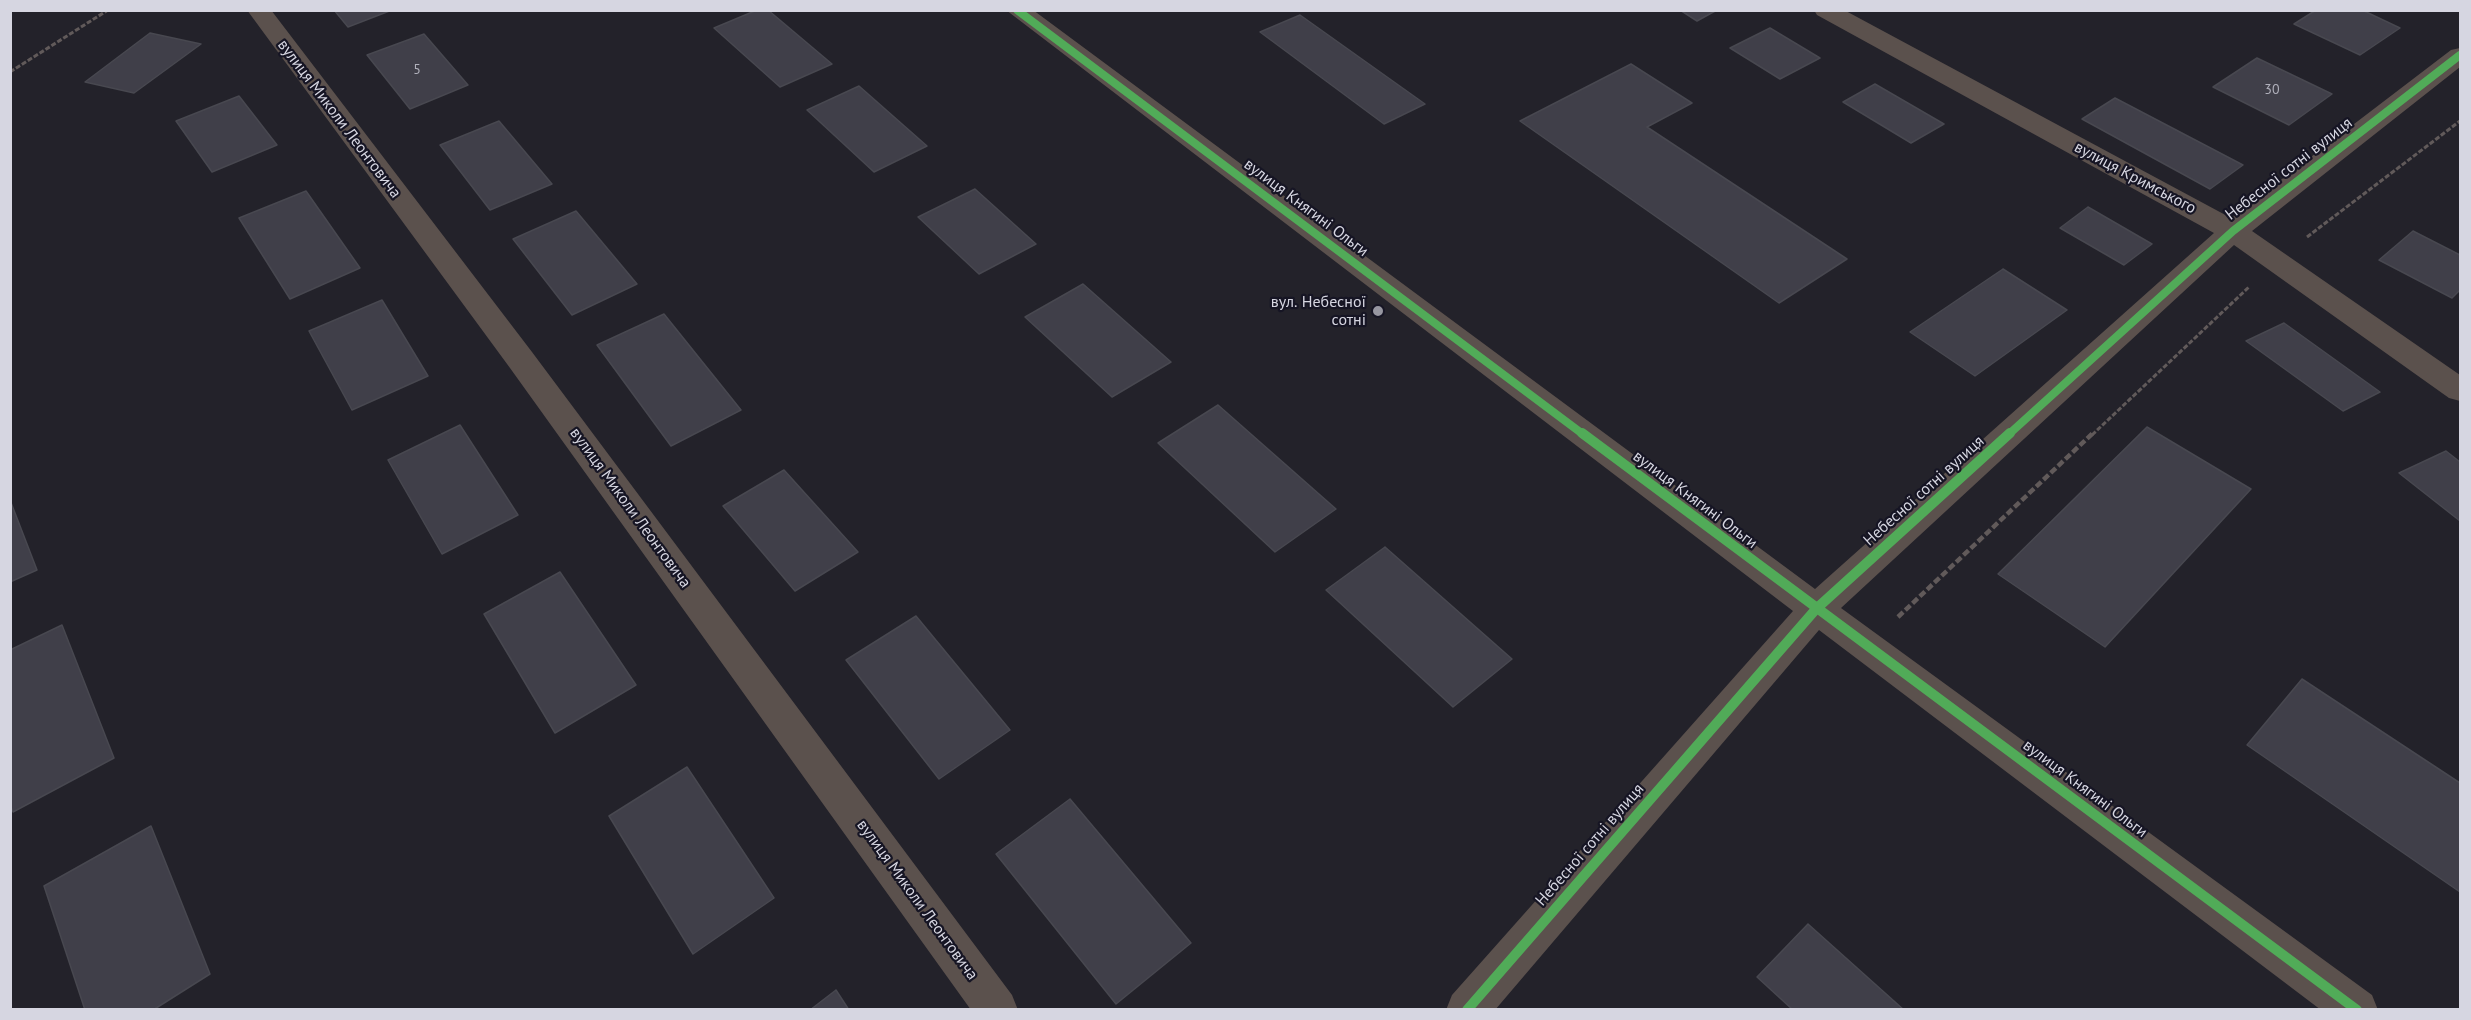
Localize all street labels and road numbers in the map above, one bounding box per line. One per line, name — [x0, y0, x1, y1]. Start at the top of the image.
street label: вулиця Миколи Леонтовича — [273, 36, 405, 202]
street label: Небесної сотні вулиця — [2222, 114, 2356, 224]
street label: вулиця Кримського — [2071, 138, 2199, 218]
street label: вулиця Княгині Ольги — [1240, 155, 1372, 261]
street label: вулиця Миколи Леонтовича — [565, 424, 695, 592]
street label: Небесної сотні вулиця — [1860, 432, 1988, 550]
street label: вулиця Княгині Ольги — [1629, 447, 1761, 553]
street label: вулиця Княгині Ольги — [2019, 736, 2151, 842]
street label: Небесної сотні вулиця — [1532, 780, 1648, 910]
street label: вулиця Миколи Леонтовича — [852, 816, 982, 984]

